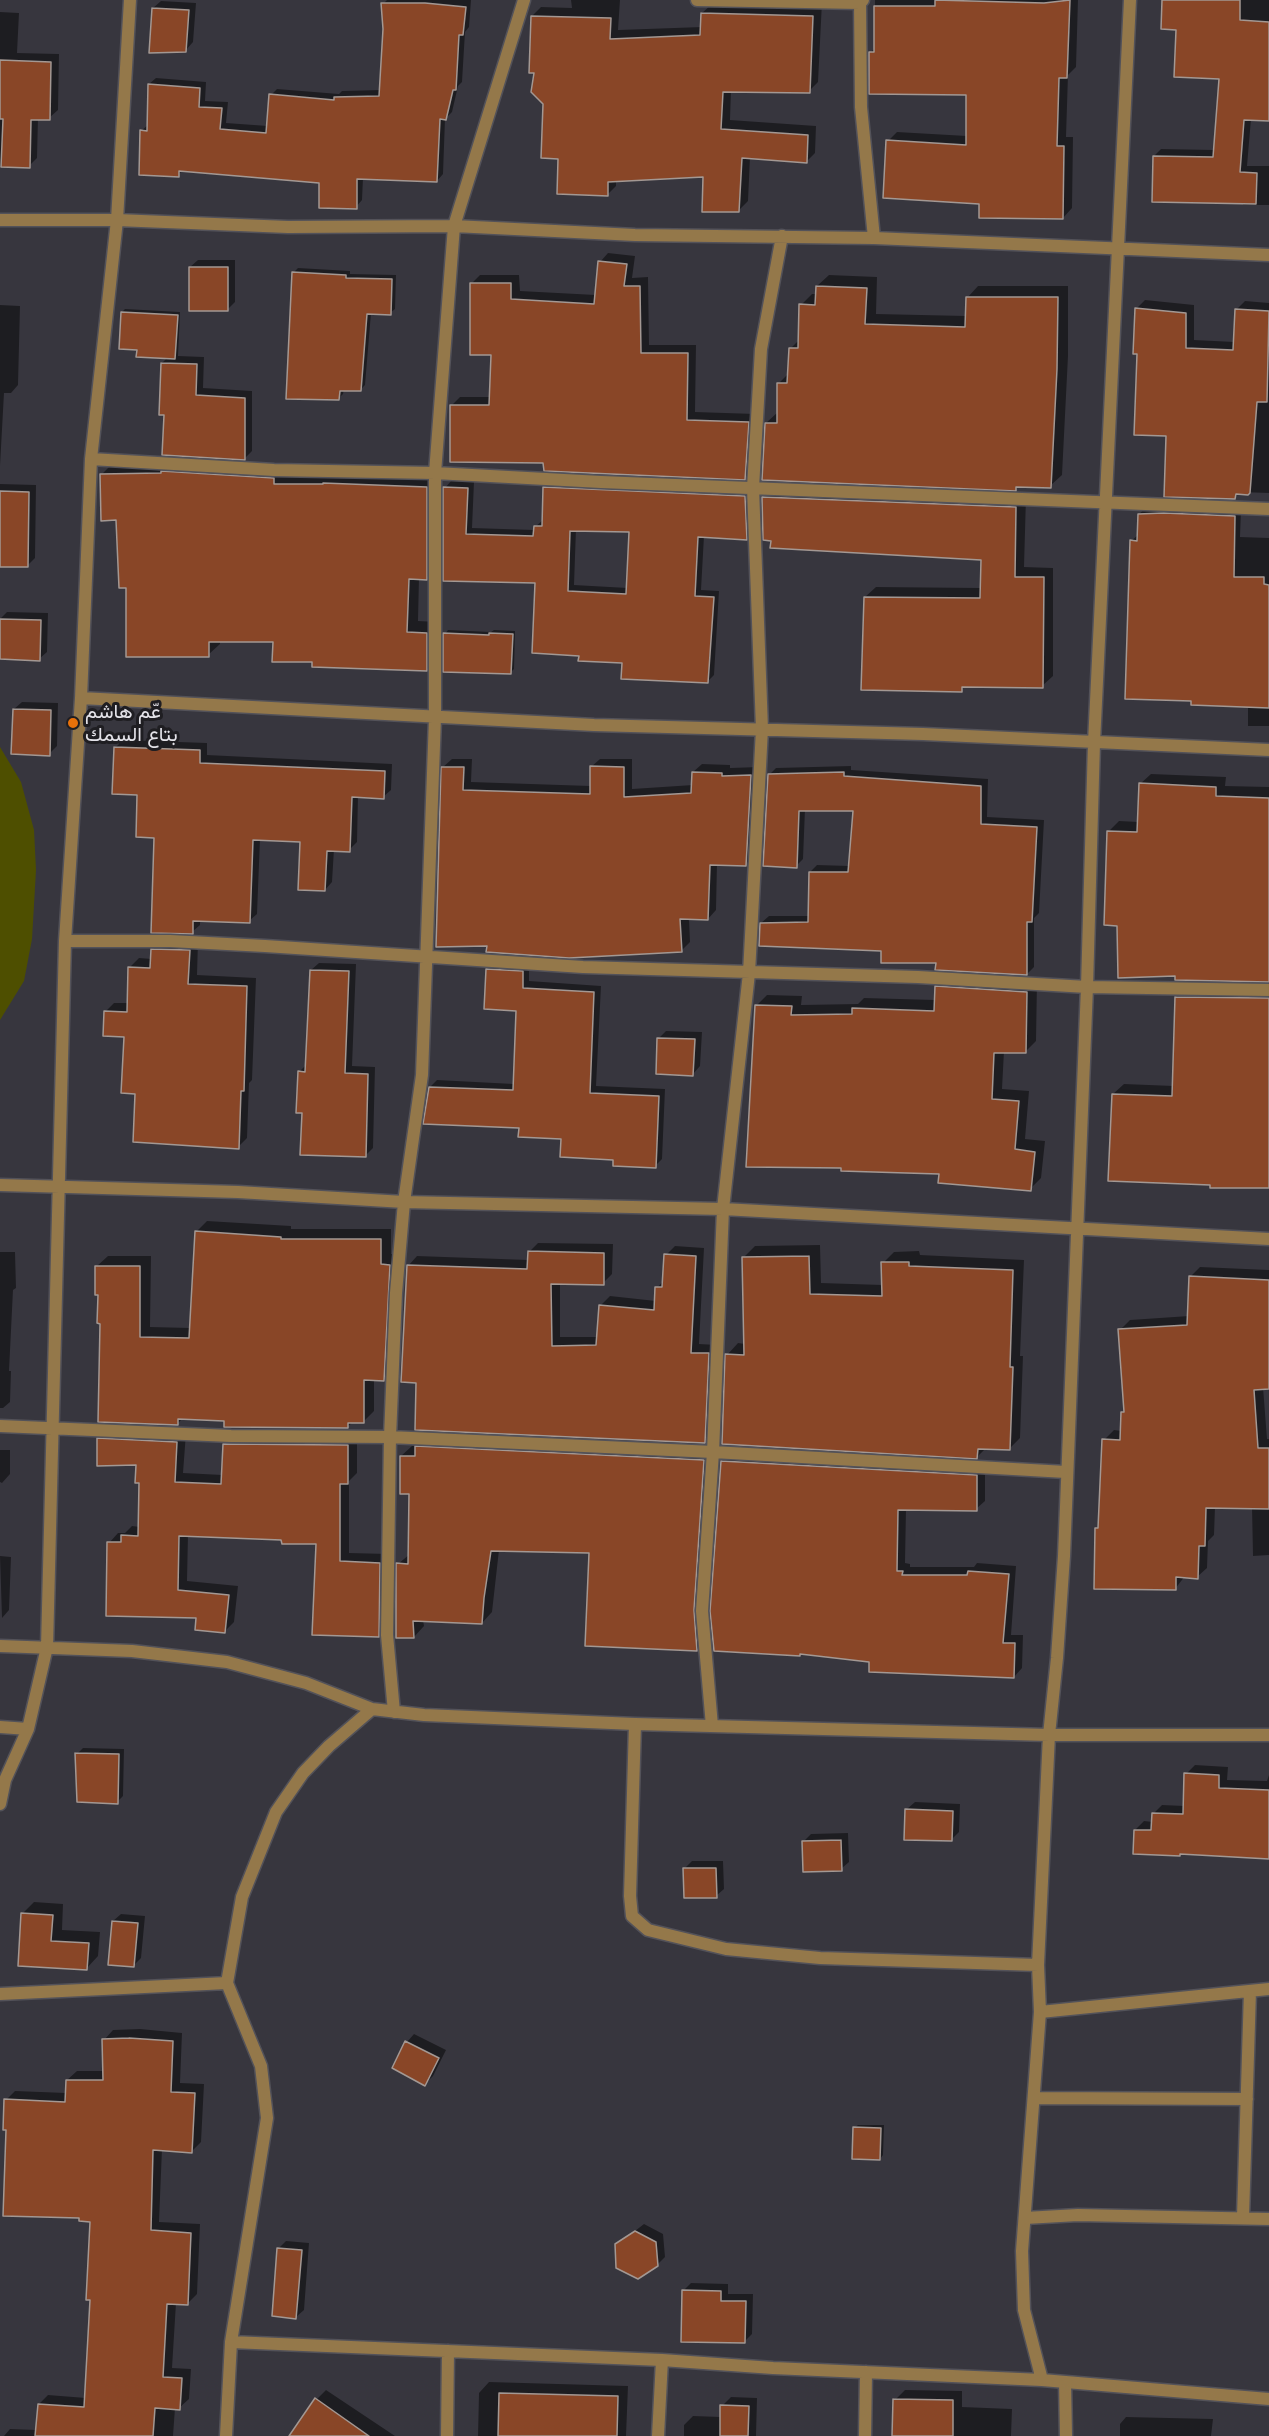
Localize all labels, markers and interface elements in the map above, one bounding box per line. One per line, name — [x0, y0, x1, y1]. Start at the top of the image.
place label: عّم هاشم بتاع السمك — [85, 700, 178, 747]
marker: عّم هاشم بتاع السمك — [66, 716, 80, 730]

